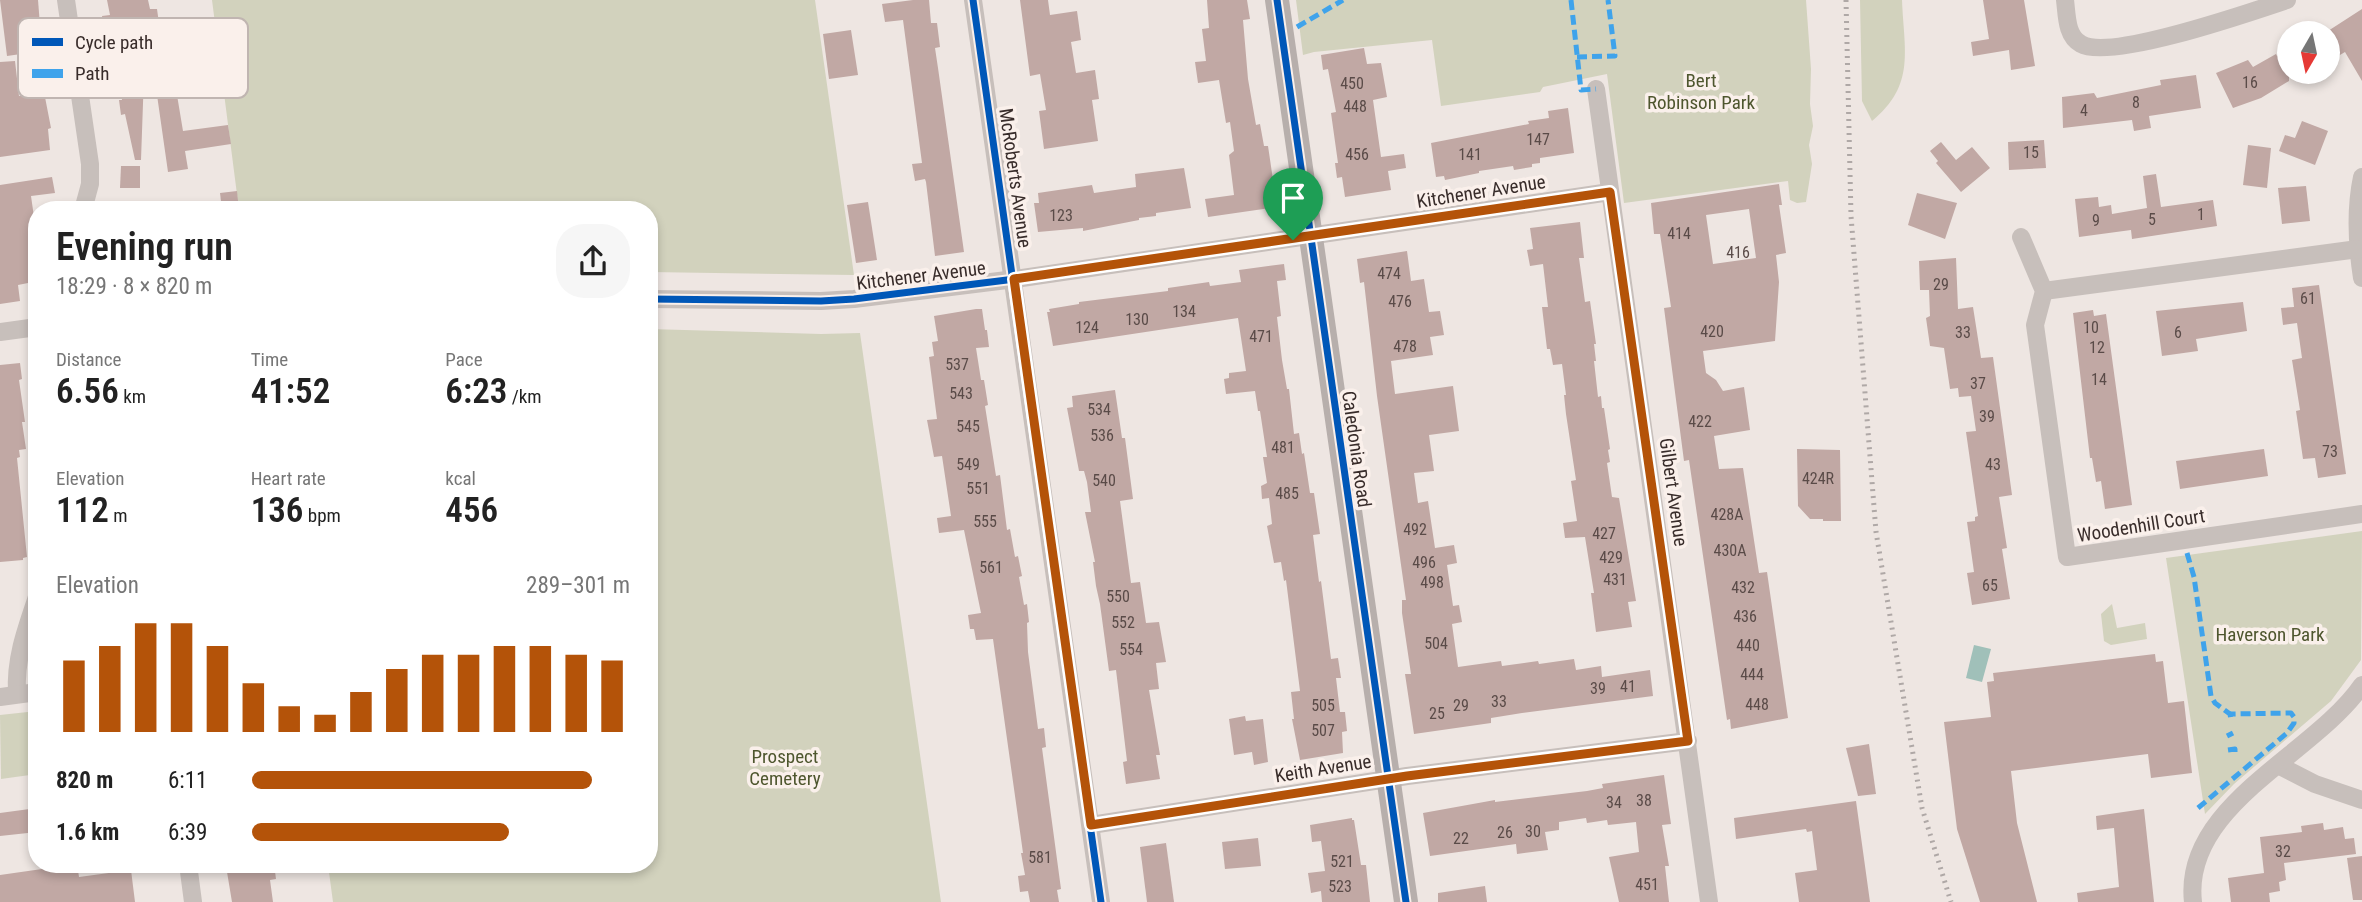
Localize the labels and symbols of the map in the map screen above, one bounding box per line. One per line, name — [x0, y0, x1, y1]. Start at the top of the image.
legend — [18, 18, 248, 98]
north arrow — [2277, 21, 2340, 84]
text: Cycle path — [75, 31, 153, 54]
text: Path — [75, 62, 109, 85]
park label: Bert Robinson Park — [1647, 69, 1756, 114]
house number: 16 — [2242, 73, 2258, 92]
house number: 450 — [1340, 74, 1364, 93]
house number: 8 — [2132, 93, 2140, 112]
house number: 448 — [1343, 97, 1367, 116]
house number: 4 — [2080, 101, 2088, 120]
street label: McRoberts Avenue — [994, 107, 1037, 249]
house number: 147 — [1526, 130, 1550, 149]
house number: 15 — [2023, 143, 2039, 162]
house number: 456 — [1345, 145, 1369, 164]
house number: 141 — [1458, 145, 1482, 164]
pin — [1263, 168, 1323, 240]
street label: Kitchener Avenue — [1415, 170, 1547, 213]
house number: 1 — [2197, 205, 2205, 224]
house number: 123 — [1049, 206, 1073, 225]
house number: 5 — [2148, 210, 2156, 229]
house number: 9 — [2092, 211, 2100, 230]
house number: 414 — [1667, 224, 1691, 243]
house number: 416 — [1726, 243, 1750, 262]
street label: Kitchener Avenue — [855, 256, 987, 295]
house number: 474 — [1377, 264, 1401, 283]
house number: 29 — [1933, 275, 1949, 294]
house number: 61 — [2300, 289, 2316, 308]
house number: 476 — [1388, 292, 1412, 311]
house number: 134 — [1172, 302, 1196, 321]
house number: 130 — [1125, 310, 1149, 329]
house number: 124 — [1075, 318, 1099, 337]
house number: 10 — [2083, 318, 2099, 337]
house number: 420 — [1700, 322, 1724, 341]
house number: 33 — [1955, 323, 1971, 342]
house number: 6 — [2174, 323, 2182, 342]
house number: 471 — [1249, 327, 1273, 346]
house number: 478 — [1393, 337, 1417, 356]
house number: 12 — [2089, 338, 2105, 357]
house number: 537 — [945, 355, 969, 374]
house number: 14 — [2091, 370, 2107, 389]
house number: 37 — [1970, 374, 1986, 393]
house number: 543 — [949, 384, 973, 403]
street label: Caledonia Road — [1337, 389, 1376, 509]
house number: 534 — [1087, 400, 1111, 419]
house number: 39 — [1979, 407, 1995, 426]
house number: 422 — [1688, 412, 1712, 431]
house number: 545 — [956, 417, 980, 436]
house number: 536 — [1090, 426, 1114, 445]
street label: Gilbert Avenue — [1655, 436, 1693, 548]
house number: 481 — [1271, 438, 1295, 457]
house number: 73 — [2322, 442, 2338, 461]
house number: 549 — [956, 455, 980, 474]
house number: 43 — [1985, 455, 2001, 474]
house number: 424R — [1802, 469, 1835, 488]
house number: 540 — [1092, 471, 1116, 490]
house number: 551 — [966, 479, 990, 498]
house number: 485 — [1275, 484, 1299, 503]
street label: Woodenhill Court — [2076, 504, 2206, 547]
house number: 428A — [1711, 505, 1743, 524]
house number: 555 — [973, 512, 997, 531]
house number: 492 — [1403, 520, 1427, 539]
house number: 427 — [1592, 524, 1616, 543]
house number: 430A — [1714, 541, 1746, 560]
house number: 429 — [1599, 548, 1623, 567]
house number: 496 — [1412, 553, 1436, 572]
house number: 561 — [979, 558, 1003, 577]
house number: 431 — [1603, 570, 1627, 589]
house number: 498 — [1420, 573, 1444, 592]
house number: 65 — [1982, 576, 1998, 595]
house number: 432 — [1731, 578, 1755, 597]
house number: 550 — [1106, 587, 1130, 606]
house number: 436 — [1733, 607, 1757, 626]
house number: 552 — [1111, 613, 1135, 632]
park label: Haverson Park — [2215, 623, 2325, 646]
house number: 504 — [1424, 634, 1448, 653]
house number: 440 — [1736, 636, 1760, 655]
house number: 554 — [1119, 640, 1143, 659]
house number: 444 — [1740, 665, 1764, 684]
house number: 41 — [1620, 677, 1636, 696]
house number: 39 — [1590, 679, 1606, 698]
house number: 33 — [1491, 692, 1507, 711]
house number: 448 — [1745, 695, 1769, 714]
house number: 505 — [1311, 696, 1335, 715]
house number: 29 — [1453, 696, 1469, 715]
house number: 25 — [1429, 704, 1445, 723]
house number: 507 — [1311, 721, 1335, 740]
park label: Prospect Cemetery — [749, 745, 821, 790]
street label: Keith Avenue — [1273, 750, 1373, 787]
house number: 38 — [1636, 791, 1652, 810]
house number: 34 — [1606, 793, 1622, 812]
house number: 30 — [1525, 822, 1541, 841]
house number: 26 — [1497, 823, 1513, 842]
house number: 22 — [1453, 829, 1469, 848]
house number: 32 — [2275, 842, 2291, 861]
house number: 581 — [1028, 848, 1052, 867]
house number: 521 — [1330, 852, 1354, 871]
house number: 451 — [1635, 875, 1659, 894]
house number: 523 — [1328, 877, 1352, 896]

